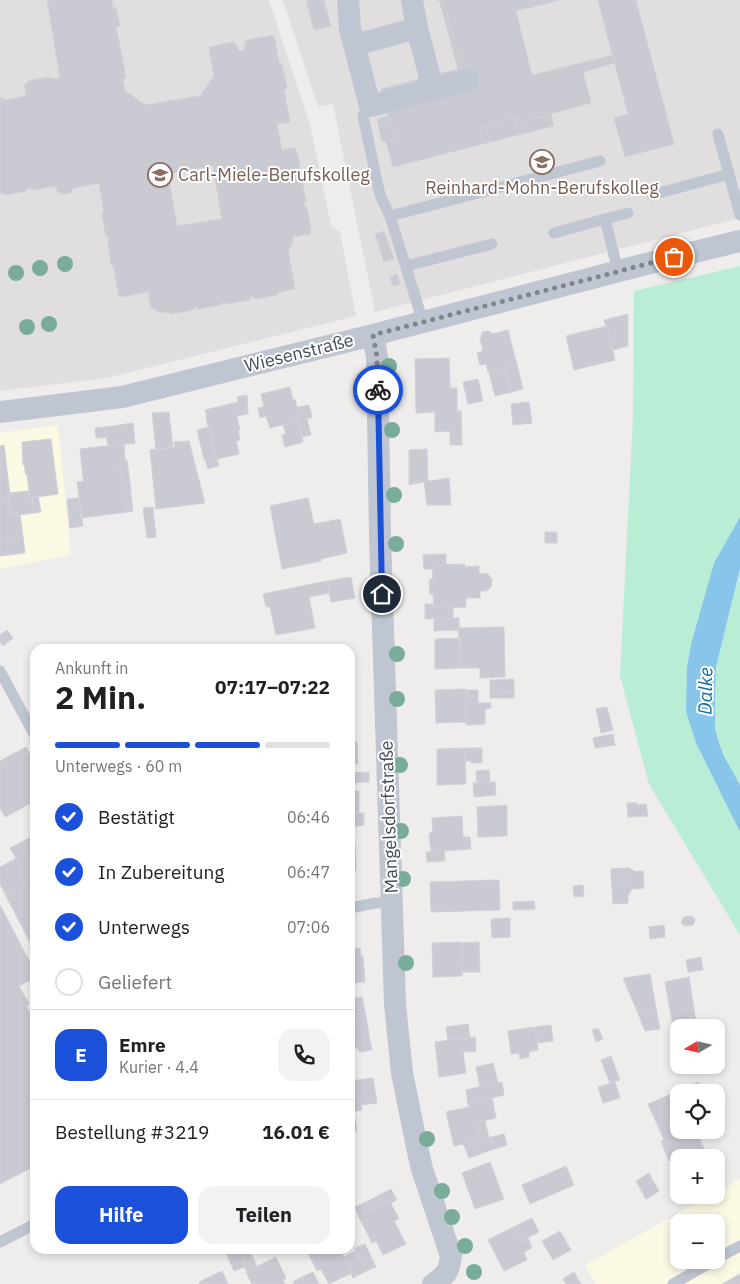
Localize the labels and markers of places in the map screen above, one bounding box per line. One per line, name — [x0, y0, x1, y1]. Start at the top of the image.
school or university icon: Reinhard-Mohn-Berufskolleg — [529, 149, 555, 175]
school or university icon: Carl-Miele-Berufskolleg — [147, 162, 173, 188]
place label: Carl-Miele-Berufskolleg — [178, 163, 370, 186]
place label: Reinhard-Mohn-Berufskolleg — [425, 176, 659, 199]
pin — [653, 236, 695, 278]
pin — [361, 573, 403, 615]

